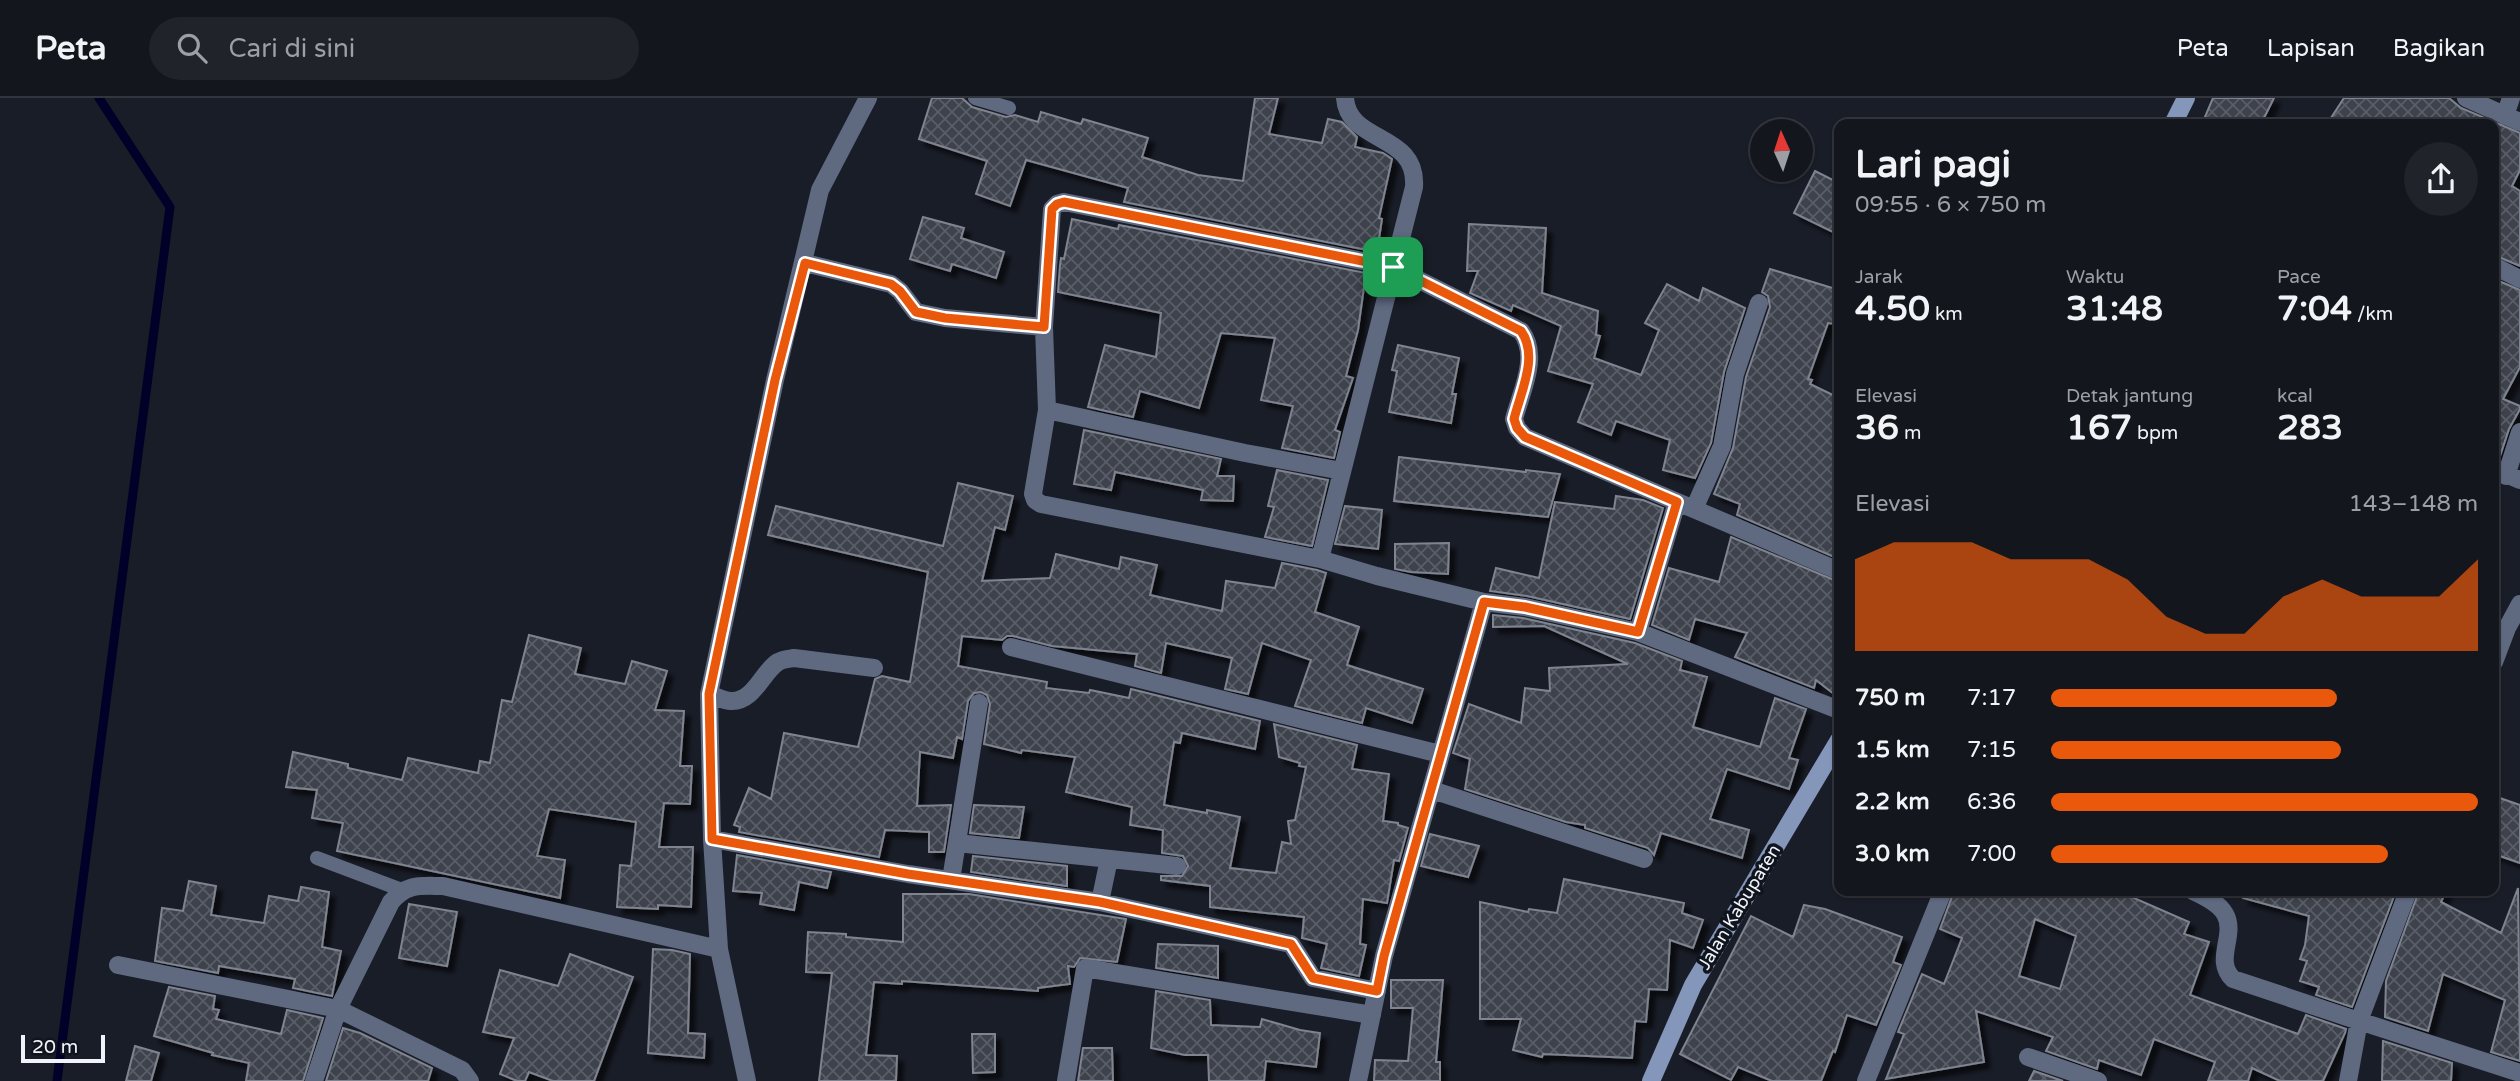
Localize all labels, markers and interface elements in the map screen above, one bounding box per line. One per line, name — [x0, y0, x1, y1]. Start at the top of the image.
search box — [149, 17, 639, 80]
text: Peta — [35, 29, 107, 68]
icon: search — [173, 29, 211, 67]
text: Cari di sini — [229, 33, 355, 64]
text: Peta — [2177, 34, 2229, 63]
text: Lapisan — [2267, 34, 2355, 63]
text: Bagikan — [2393, 34, 2485, 63]
north arrow — [1750, 119, 1813, 182]
map controls — [1750, 119, 1813, 182]
text: Lari pagi — [1855, 142, 2011, 188]
button: share — [2404, 142, 2478, 216]
text: 09:55 · 6 × 750 m — [1855, 191, 2046, 219]
pin — [1363, 237, 1423, 297]
icon: arrive — [1374, 248, 1412, 286]
text: Jarak — [1855, 266, 1903, 288]
text: Waktu — [2066, 266, 2124, 288]
text: Pace — [2277, 266, 2321, 288]
text: 4.50 — [1855, 288, 1930, 330]
text: 31:48 — [2066, 288, 2163, 330]
text: 7:04 — [2277, 288, 2352, 330]
text: km — [1930, 303, 1963, 325]
text: /km — [2352, 303, 2393, 325]
text: Elevasi — [1855, 385, 1917, 407]
text: Detak jantung — [2066, 385, 2193, 407]
text: kcal — [2277, 385, 2313, 407]
text: 36 — [1855, 407, 1899, 449]
text: 167 — [2066, 407, 2132, 449]
text: 283 — [2277, 407, 2343, 449]
text: m — [1899, 422, 1921, 444]
text: bpm — [2132, 422, 2178, 444]
text: Elevasi — [1855, 490, 1930, 518]
text: 143–148 m — [2349, 490, 2478, 518]
text: 750 m — [1855, 684, 1925, 712]
text: 7:17 — [1967, 684, 2016, 712]
text: 1.5 km — [1855, 736, 1930, 764]
text: 7:15 — [1967, 736, 2016, 764]
text: 2.2 km — [1855, 788, 1930, 816]
text: 6:36 — [1967, 788, 2016, 816]
street label: Jalan Kabupaten — [1693, 840, 1785, 974]
text: 3.0 km — [1855, 840, 1930, 868]
text: 7:00 — [1967, 840, 2016, 868]
scale bar — [21, 1032, 105, 1064]
text: 20 m — [32, 1036, 78, 1058]

